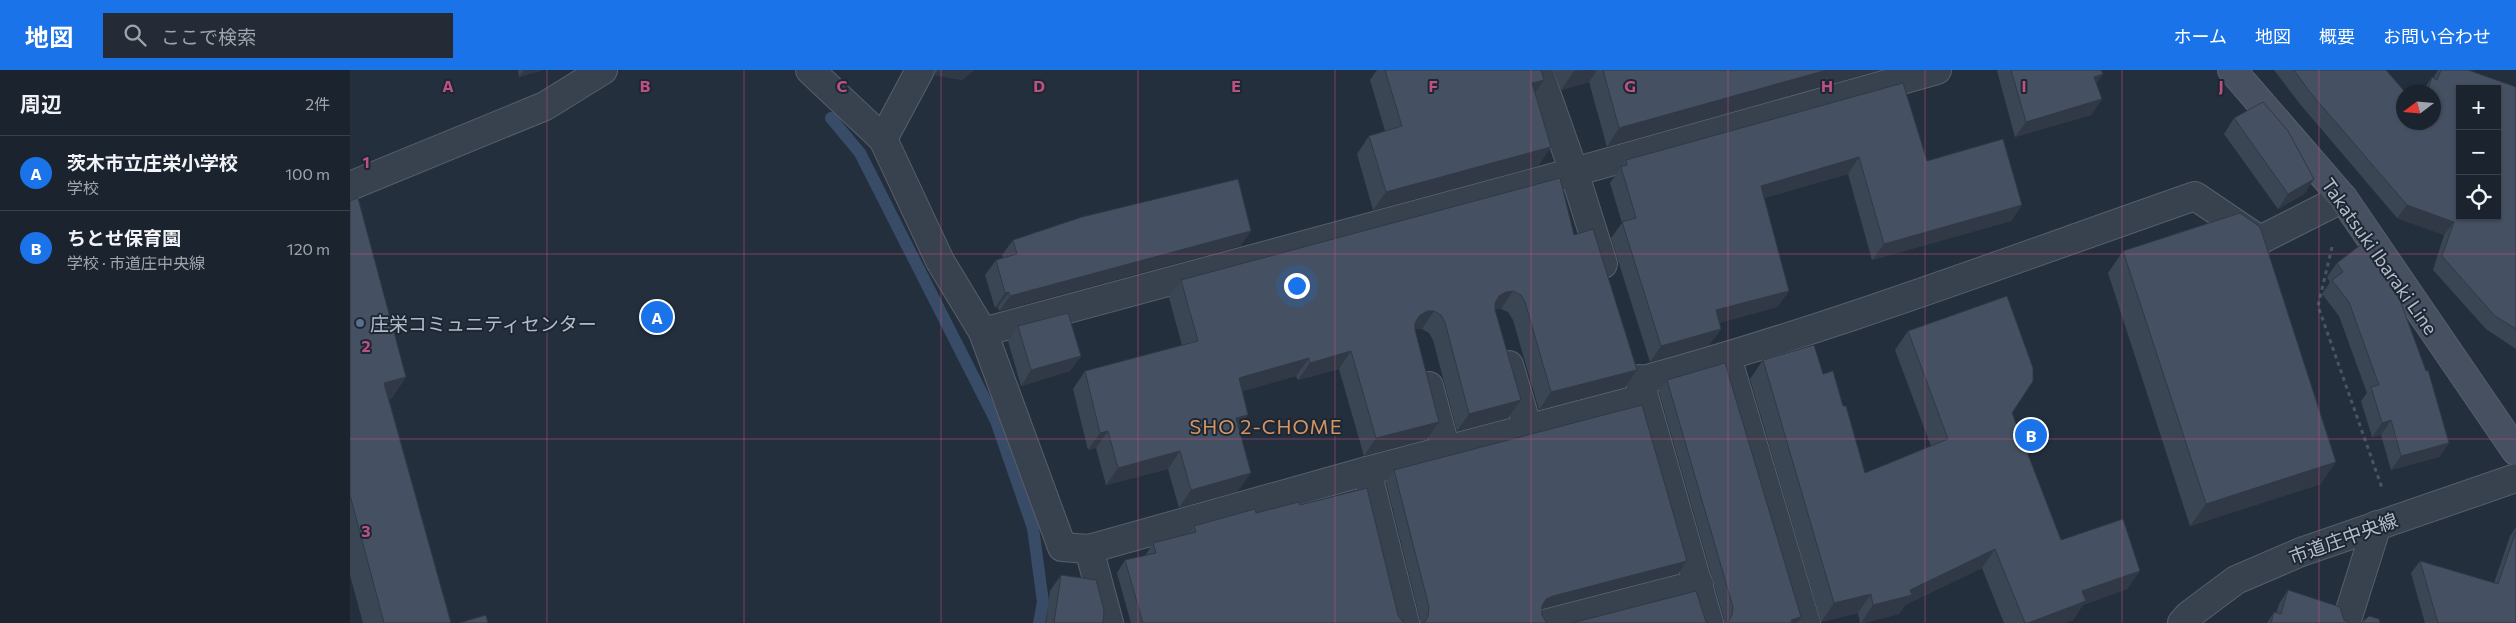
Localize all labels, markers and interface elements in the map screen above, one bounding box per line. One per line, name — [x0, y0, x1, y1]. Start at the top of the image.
search box — [103, 13, 453, 58]
icon: search — [121, 21, 149, 49]
text: 地図 — [25, 22, 73, 51]
text: ここで検索 — [161, 25, 256, 48]
text: ホーム — [2174, 25, 2227, 47]
text: 地図 — [2255, 25, 2291, 47]
text: 概要 — [2319, 25, 2355, 47]
text: お問い合わせ — [2383, 25, 2491, 47]
text: A — [442, 76, 454, 95]
text: B — [640, 76, 651, 95]
text: C — [837, 76, 848, 95]
text: D — [1033, 76, 1045, 95]
text: E — [1231, 76, 1241, 95]
text: F — [1428, 76, 1438, 95]
text: G — [1624, 76, 1636, 95]
text: H — [1821, 76, 1833, 95]
text: I — [2021, 76, 2027, 95]
text: J — [2218, 76, 2224, 95]
north arrow — [2396, 85, 2441, 130]
map controls — [2456, 85, 2501, 220]
button: + — [2456, 85, 2501, 130]
text: 周辺 — [20, 91, 62, 116]
text: 2件 — [305, 94, 330, 113]
button: − — [2456, 130, 2501, 175]
text: 茨木市立庄栄小学校 — [67, 151, 238, 174]
text: 1 — [362, 152, 370, 171]
text: A — [30, 164, 42, 183]
text: 100 m — [285, 164, 330, 183]
street label: Takatsuki Ibaraki Line — [2317, 173, 2443, 339]
button: locate — [2456, 175, 2501, 220]
text: 学校 — [67, 178, 99, 197]
text: ちとせ保育園 — [67, 226, 181, 249]
text: B — [31, 239, 41, 258]
text: 120 m — [287, 239, 330, 258]
text: 学校 · 市道庄中央線 — [67, 253, 205, 272]
your location — [1284, 273, 1310, 299]
pin: A — [641, 298, 673, 336]
place label: 庄栄コミュニティセンター — [370, 312, 597, 335]
marker: 庄栄コミュニティセンター — [354, 317, 366, 329]
text: 2 — [361, 336, 371, 355]
district label: SHO 2-CHOME — [1189, 414, 1343, 438]
pin: B — [2015, 416, 2047, 454]
street label: 市道庄中央線 — [2285, 508, 2401, 568]
text: 3 — [361, 521, 371, 540]

